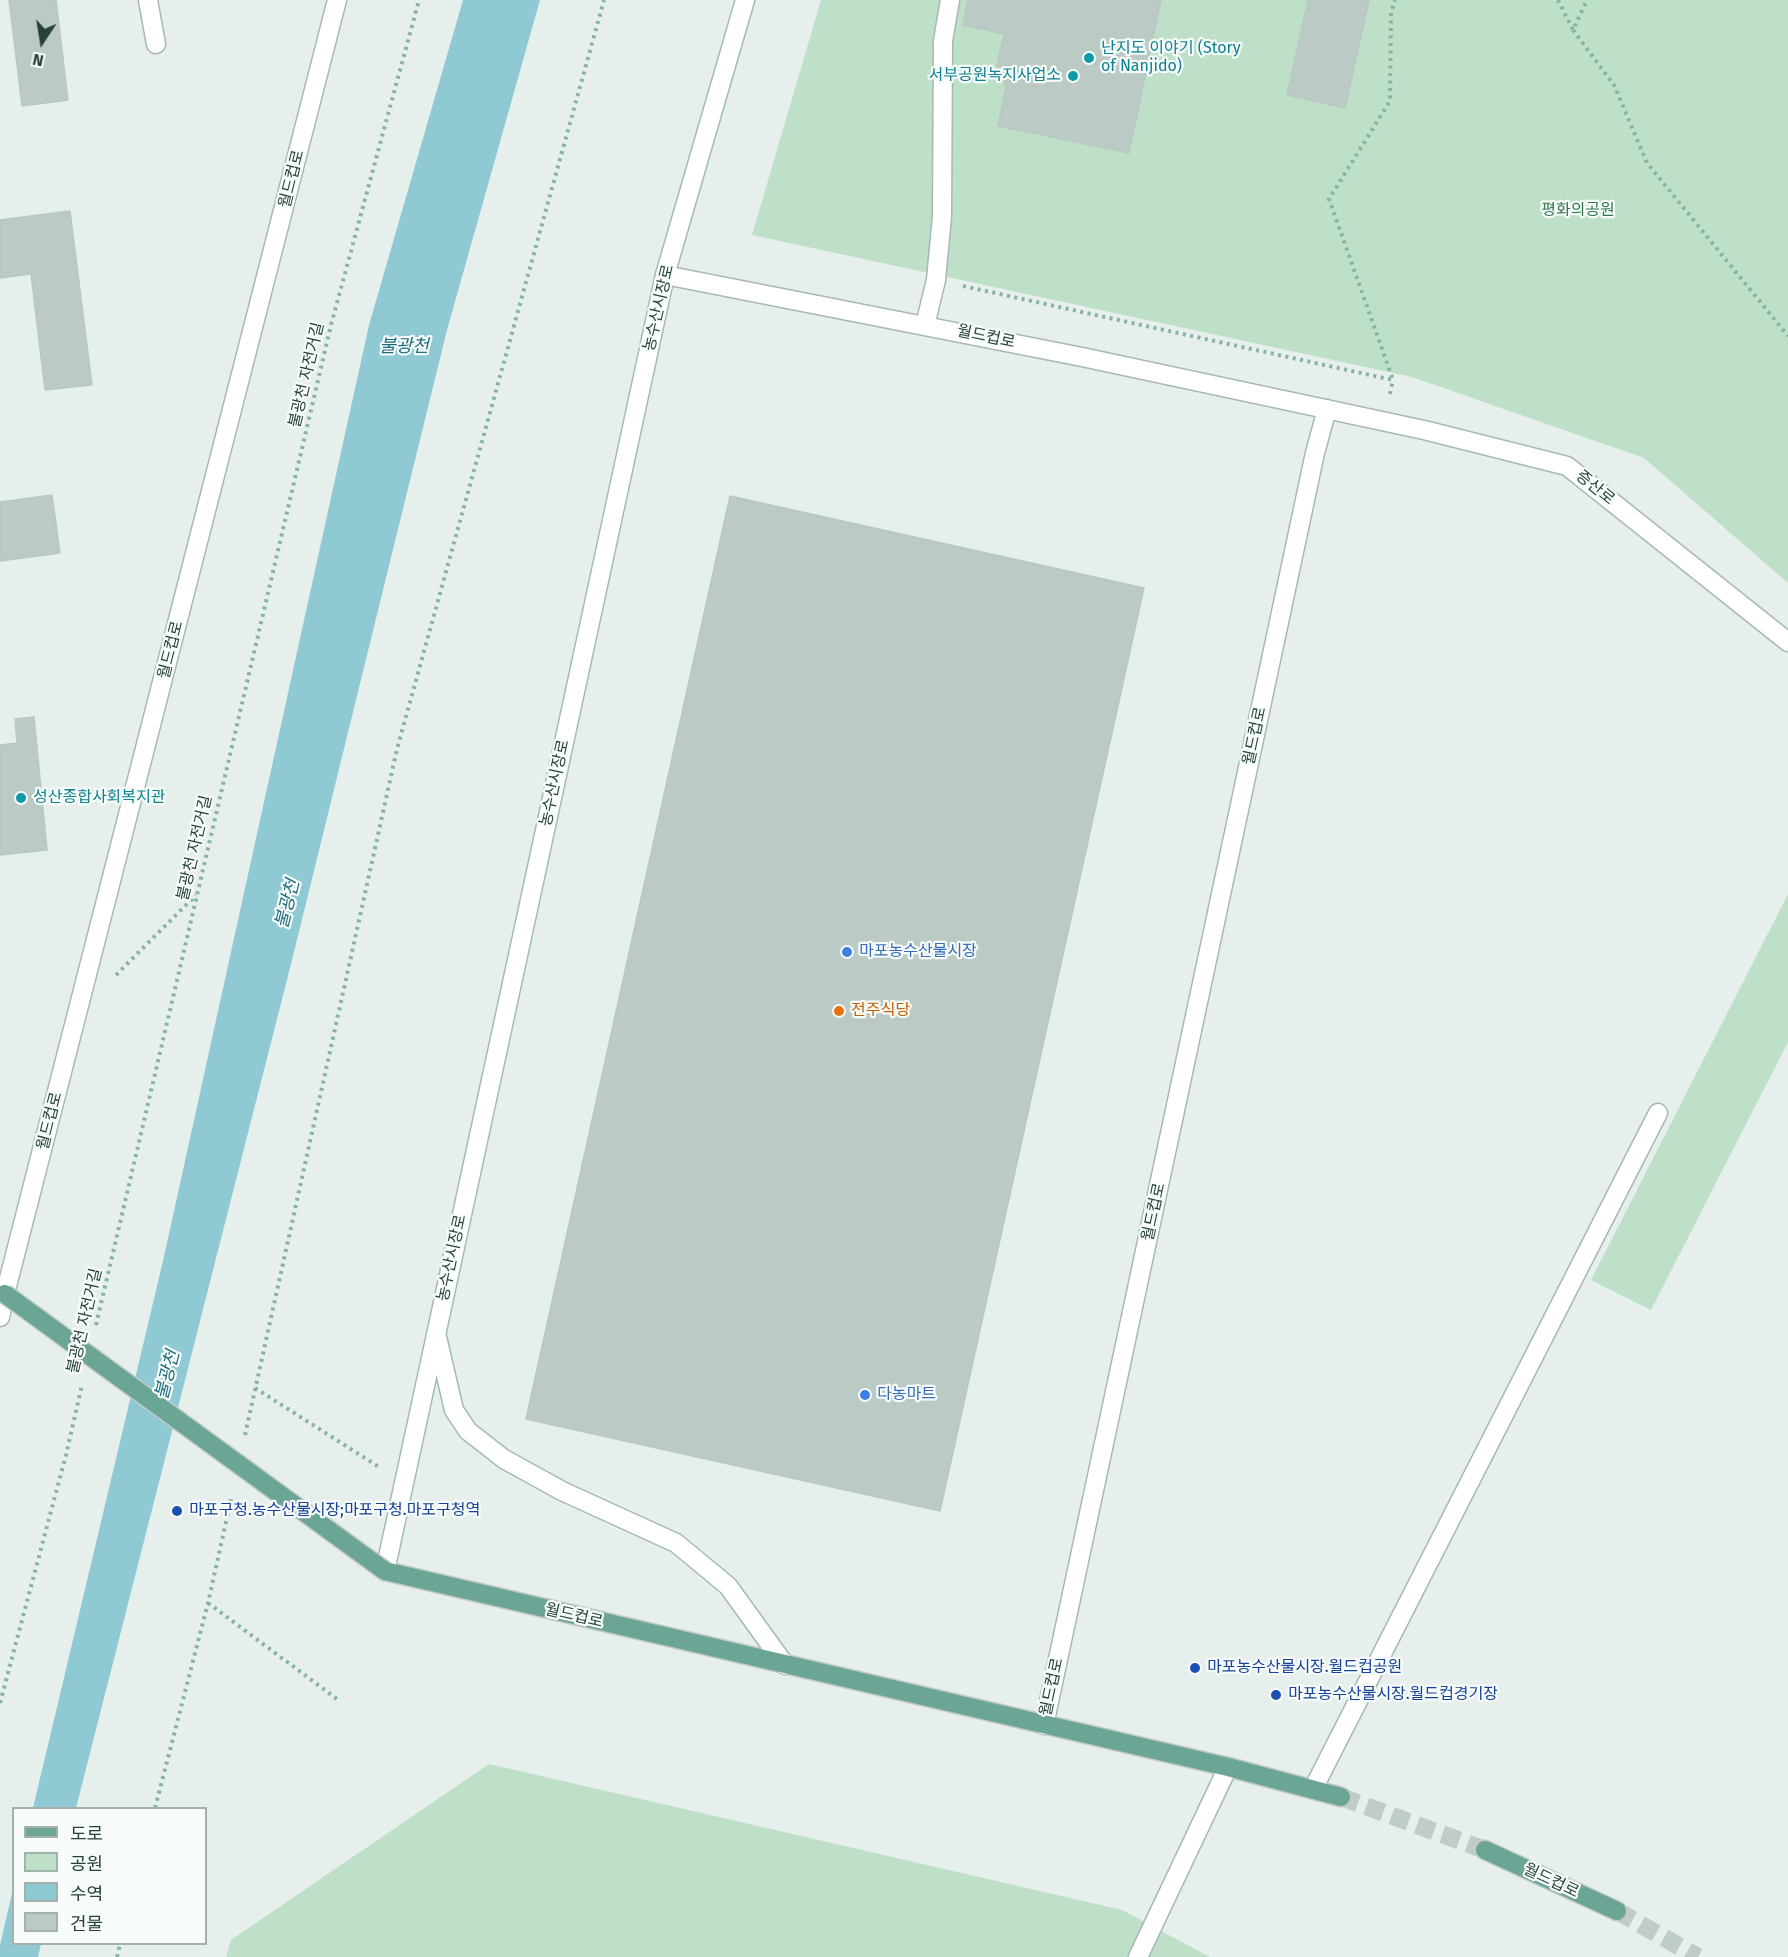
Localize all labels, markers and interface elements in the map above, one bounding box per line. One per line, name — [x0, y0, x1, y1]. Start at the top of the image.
north arrow — [12, 12, 72, 72]
place label: 난지도 이야기 (Story of Nanjido) — [1101, 39, 1241, 77]
text: N — [31, 50, 45, 70]
marker: 난지도 이야기 (Story of Nanjido) — [1082, 51, 1096, 65]
place label: 서부공원녹지사업소 — [929, 66, 1061, 86]
marker: 서부공원녹지사업소 — [1066, 69, 1080, 83]
street label: 월드컵로 — [276, 148, 308, 210]
park label: 평화의공원 — [1541, 201, 1615, 221]
street label: 농수산시장로 — [640, 263, 678, 353]
street label: 불광천 자전거길 — [286, 321, 328, 429]
street label: 월드컵로 — [955, 321, 1017, 353]
water label: 불광천 — [379, 336, 429, 358]
street label: 증산로 — [1572, 467, 1618, 509]
street label: 월드컵로 — [155, 619, 187, 681]
street label: 월드컵로 — [1239, 705, 1271, 767]
street label: 농수산시장로 — [536, 738, 574, 828]
place label: 성산종합사회복지관 — [33, 788, 165, 808]
marker: 성산종합사회복지관 — [14, 791, 28, 805]
street label: 불광천 자전거길 — [174, 794, 216, 902]
water label: 불광천 — [272, 877, 304, 931]
place label: 마포농수산물시장 — [859, 942, 977, 962]
marker: 마포농수산물시장 — [840, 945, 854, 959]
place label: 전주식당 — [851, 1001, 910, 1021]
marker: 전주식당 — [832, 1004, 846, 1018]
street label: 월드컵로 — [34, 1090, 66, 1152]
street label: 월드컵로 — [1138, 1181, 1170, 1243]
street label: 농수산시장로 — [433, 1213, 471, 1303]
street label: 불광천 자전거길 — [64, 1267, 106, 1375]
water label: 불광천 — [152, 1348, 184, 1402]
place label: 다농마트 — [877, 1385, 936, 1405]
marker: 다농마트 — [858, 1388, 872, 1402]
place label: 마포구청.농수산물시장;마포구청.마포구청역 — [189, 1501, 480, 1521]
marker: 마포구청.농수산물시장;마포구청.마포구청역 — [170, 1504, 184, 1518]
street label: 월드컵로 — [543, 1600, 605, 1632]
street label: 월드컵로 — [1036, 1656, 1068, 1718]
place label: 마포농수산물시장.월드컵공원 — [1207, 1658, 1402, 1678]
marker: 마포농수산물시장.월드컵공원 — [1188, 1661, 1202, 1675]
place label: 마포농수산물시장.월드컵경기장 — [1288, 1685, 1498, 1705]
marker: 마포농수산물시장.월드컵경기장 — [1269, 1688, 1283, 1702]
legend — [12, 1807, 207, 1945]
text: 도로 — [70, 1823, 103, 1845]
text: 공원 — [70, 1853, 103, 1875]
street label: 월드컵로 — [1520, 1860, 1582, 1902]
text: 수역 — [70, 1883, 103, 1905]
text: 건물 — [70, 1913, 103, 1935]

